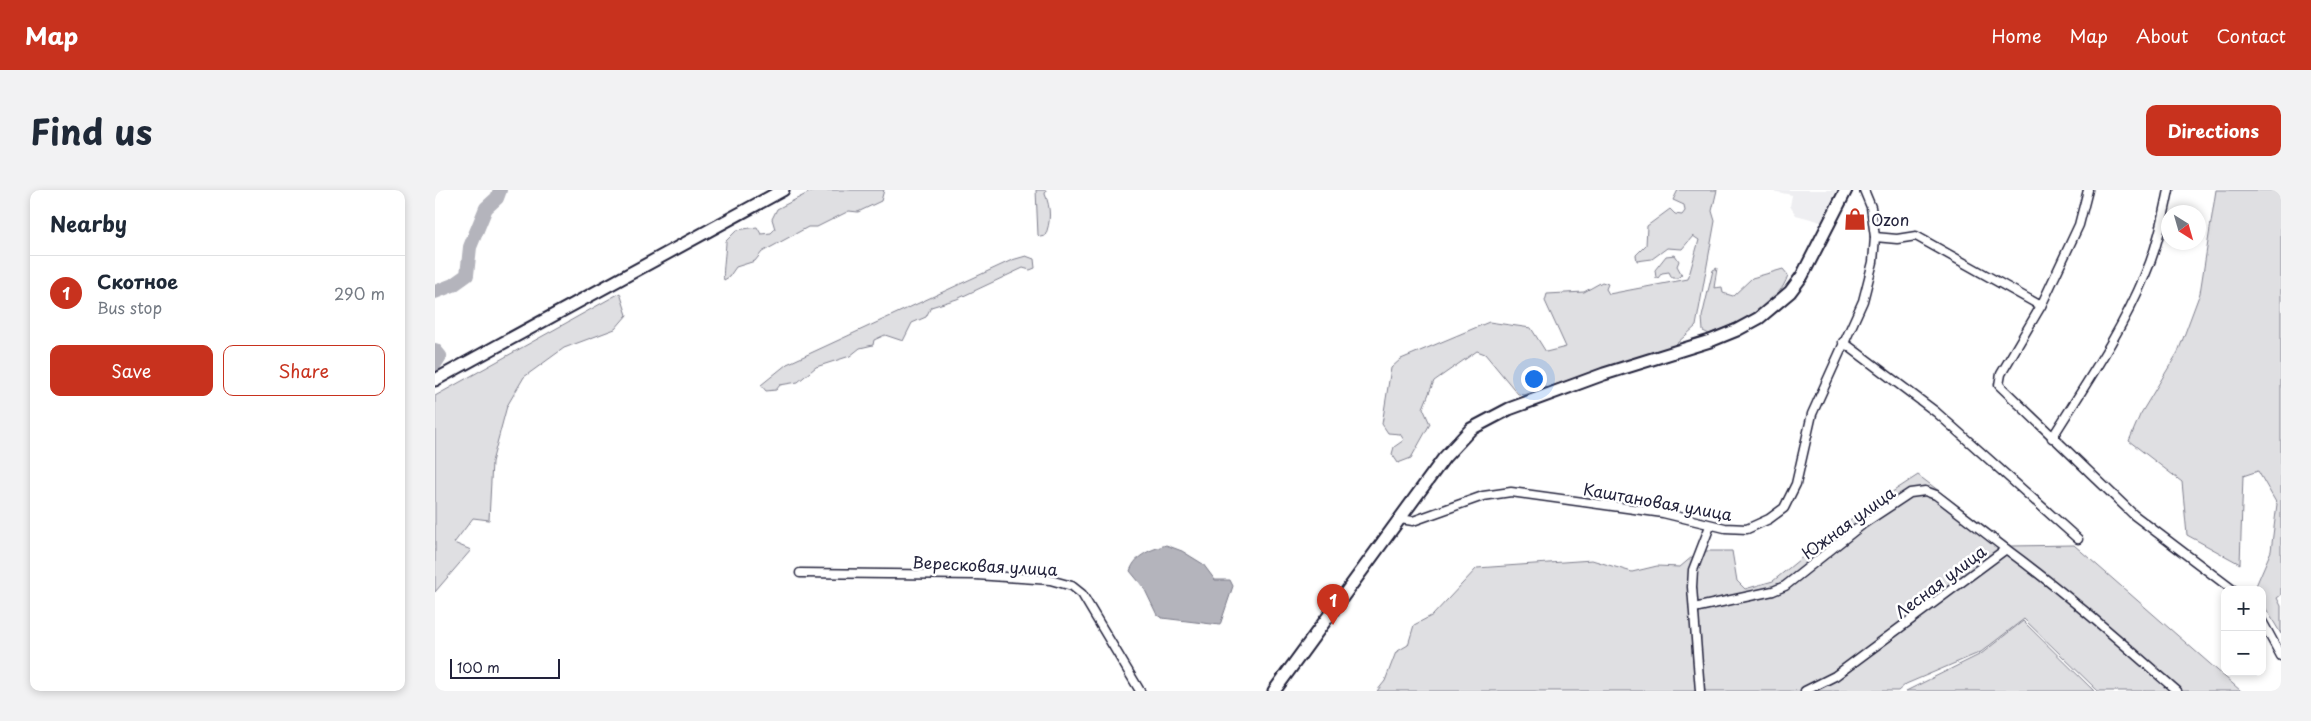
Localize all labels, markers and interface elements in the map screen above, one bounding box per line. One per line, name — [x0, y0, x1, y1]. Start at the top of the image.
text: Map — [25, 17, 78, 53]
text: Home — [1991, 22, 2041, 49]
text: Map — [2069, 22, 2108, 49]
text: About — [2136, 22, 2188, 49]
text: Contact — [2216, 22, 2286, 49]
text: Find us — [30, 104, 152, 157]
button: Directions — [2146, 105, 2281, 156]
north arrow — [2161, 205, 2206, 250]
shop icon: Ozon — [1842, 206, 1868, 232]
text: Nearby — [50, 207, 127, 239]
place label: Ozon — [1871, 207, 1909, 231]
text: Скотное — [97, 267, 178, 295]
text: 1 — [62, 281, 70, 305]
text: 290 m — [334, 281, 385, 305]
text: Bus stop — [97, 295, 162, 319]
button: Save — [50, 345, 213, 396]
button: Share — [223, 345, 385, 396]
your location — [1521, 366, 1547, 392]
street label: Каштановая улица — [1582, 476, 1734, 526]
street label: Южная улица — [1796, 480, 1900, 564]
street label: Лесная улица — [1889, 539, 1991, 623]
street label: Вересковая улица — [912, 549, 1058, 581]
pin: 1 — [1317, 584, 1349, 625]
map controls — [2221, 586, 2266, 676]
button: + — [2221, 586, 2266, 631]
button: − — [2221, 631, 2266, 676]
scale bar — [450, 656, 560, 679]
text: 100 m — [457, 657, 500, 678]

